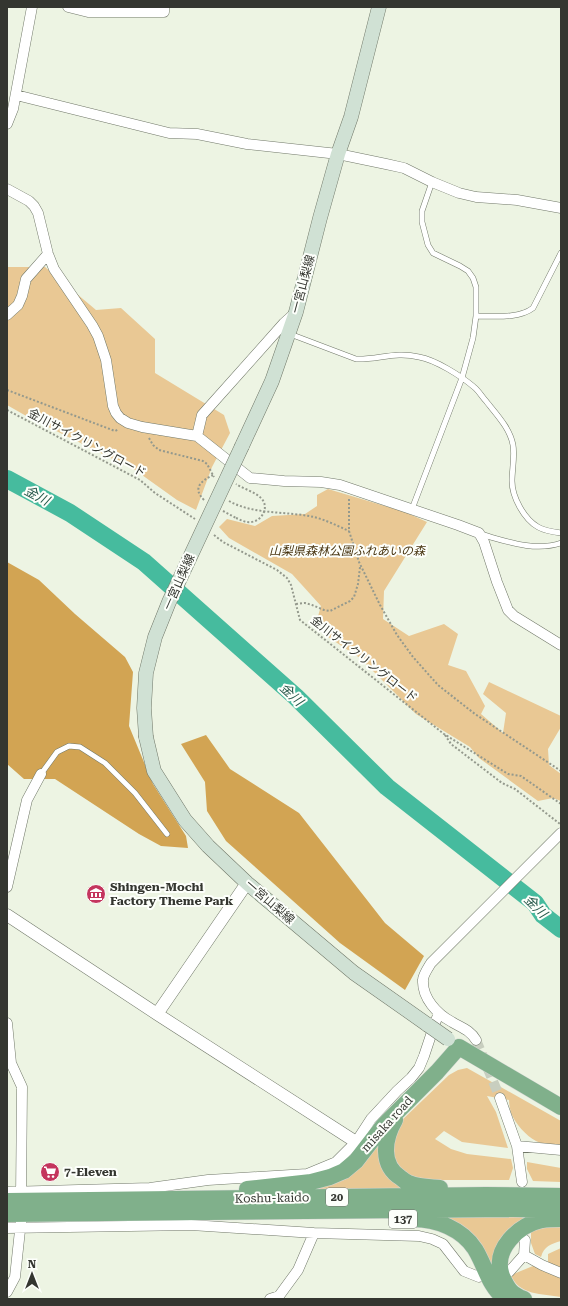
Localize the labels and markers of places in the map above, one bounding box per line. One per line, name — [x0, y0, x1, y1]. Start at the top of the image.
place label: Shingen-Mochi Factory Theme Park — [110, 880, 234, 908]
museum icon: Shingen-Mochi Factory Theme Park — [85, 883, 107, 905]
supermarket icon: 7-Eleven — [39, 1161, 61, 1183]
place label: 7-Eleven — [64, 1165, 117, 1179]

